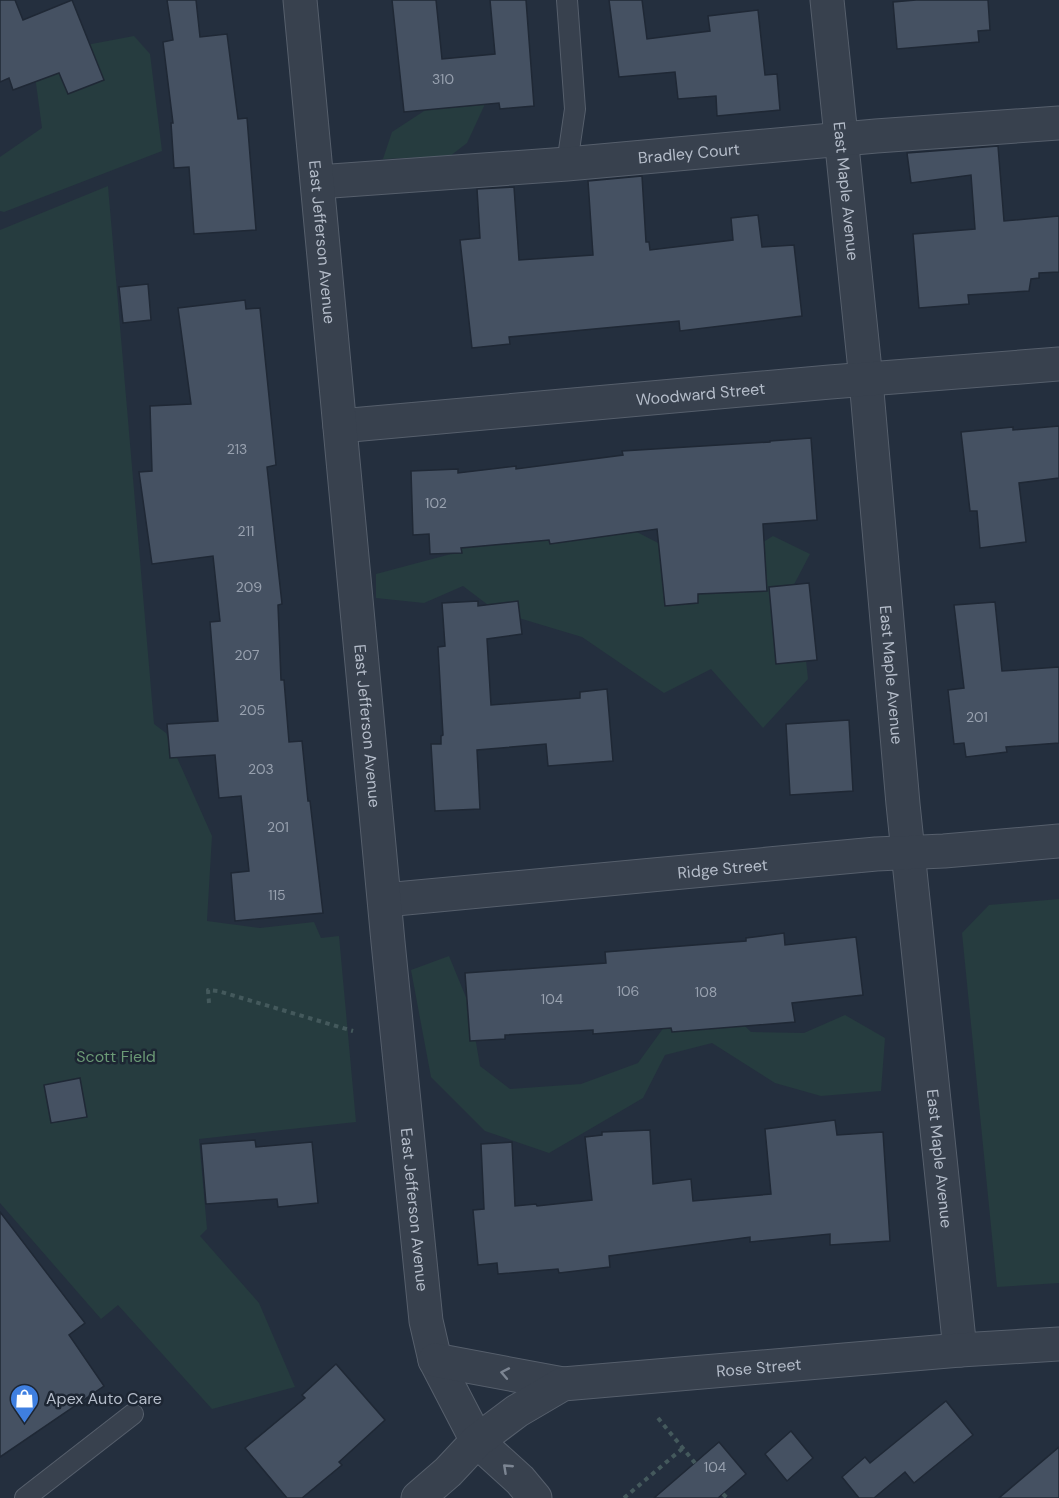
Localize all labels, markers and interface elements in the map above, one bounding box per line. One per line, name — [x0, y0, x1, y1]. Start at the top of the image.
house number: 310 — [432, 70, 454, 88]
street label: East Maple Avenue — [829, 121, 864, 262]
street label: Bradley Court — [637, 138, 741, 169]
street label: East Jefferson Avenue — [304, 159, 340, 325]
street label: Woodward Street — [635, 378, 766, 410]
house number: 213 — [227, 440, 247, 458]
house number: 102 — [425, 494, 447, 512]
house number: 211 — [238, 522, 254, 540]
house number: 209 — [236, 578, 262, 596]
street label: East Maple Avenue — [875, 604, 908, 745]
street label: East Jefferson Avenue — [349, 643, 385, 809]
house number: 207 — [235, 646, 259, 664]
house number: 205 — [239, 701, 265, 719]
house number: 201 — [966, 708, 988, 726]
house number: 203 — [248, 760, 274, 778]
house number: 201 — [267, 818, 289, 836]
street label: Ridge Street — [676, 854, 769, 884]
house number: 115 — [268, 886, 286, 904]
house number: 106 — [617, 982, 639, 1000]
house number: 108 — [695, 983, 717, 1001]
house number: 104 — [541, 990, 564, 1008]
park label: Scott Field — [76, 1046, 156, 1067]
street label: East Maple Avenue — [922, 1088, 957, 1229]
street label: East Jefferson Avenue — [396, 1127, 433, 1292]
street label: Rose Street — [715, 1354, 802, 1382]
one-way arrow — [501, 1367, 511, 1380]
shop icon: Apex Auto Care — [9, 1382, 41, 1424]
place label: Apex Auto Care — [46, 1388, 162, 1409]
house number: 104 — [704, 1458, 727, 1476]
one-way arrow — [503, 1464, 514, 1475]

